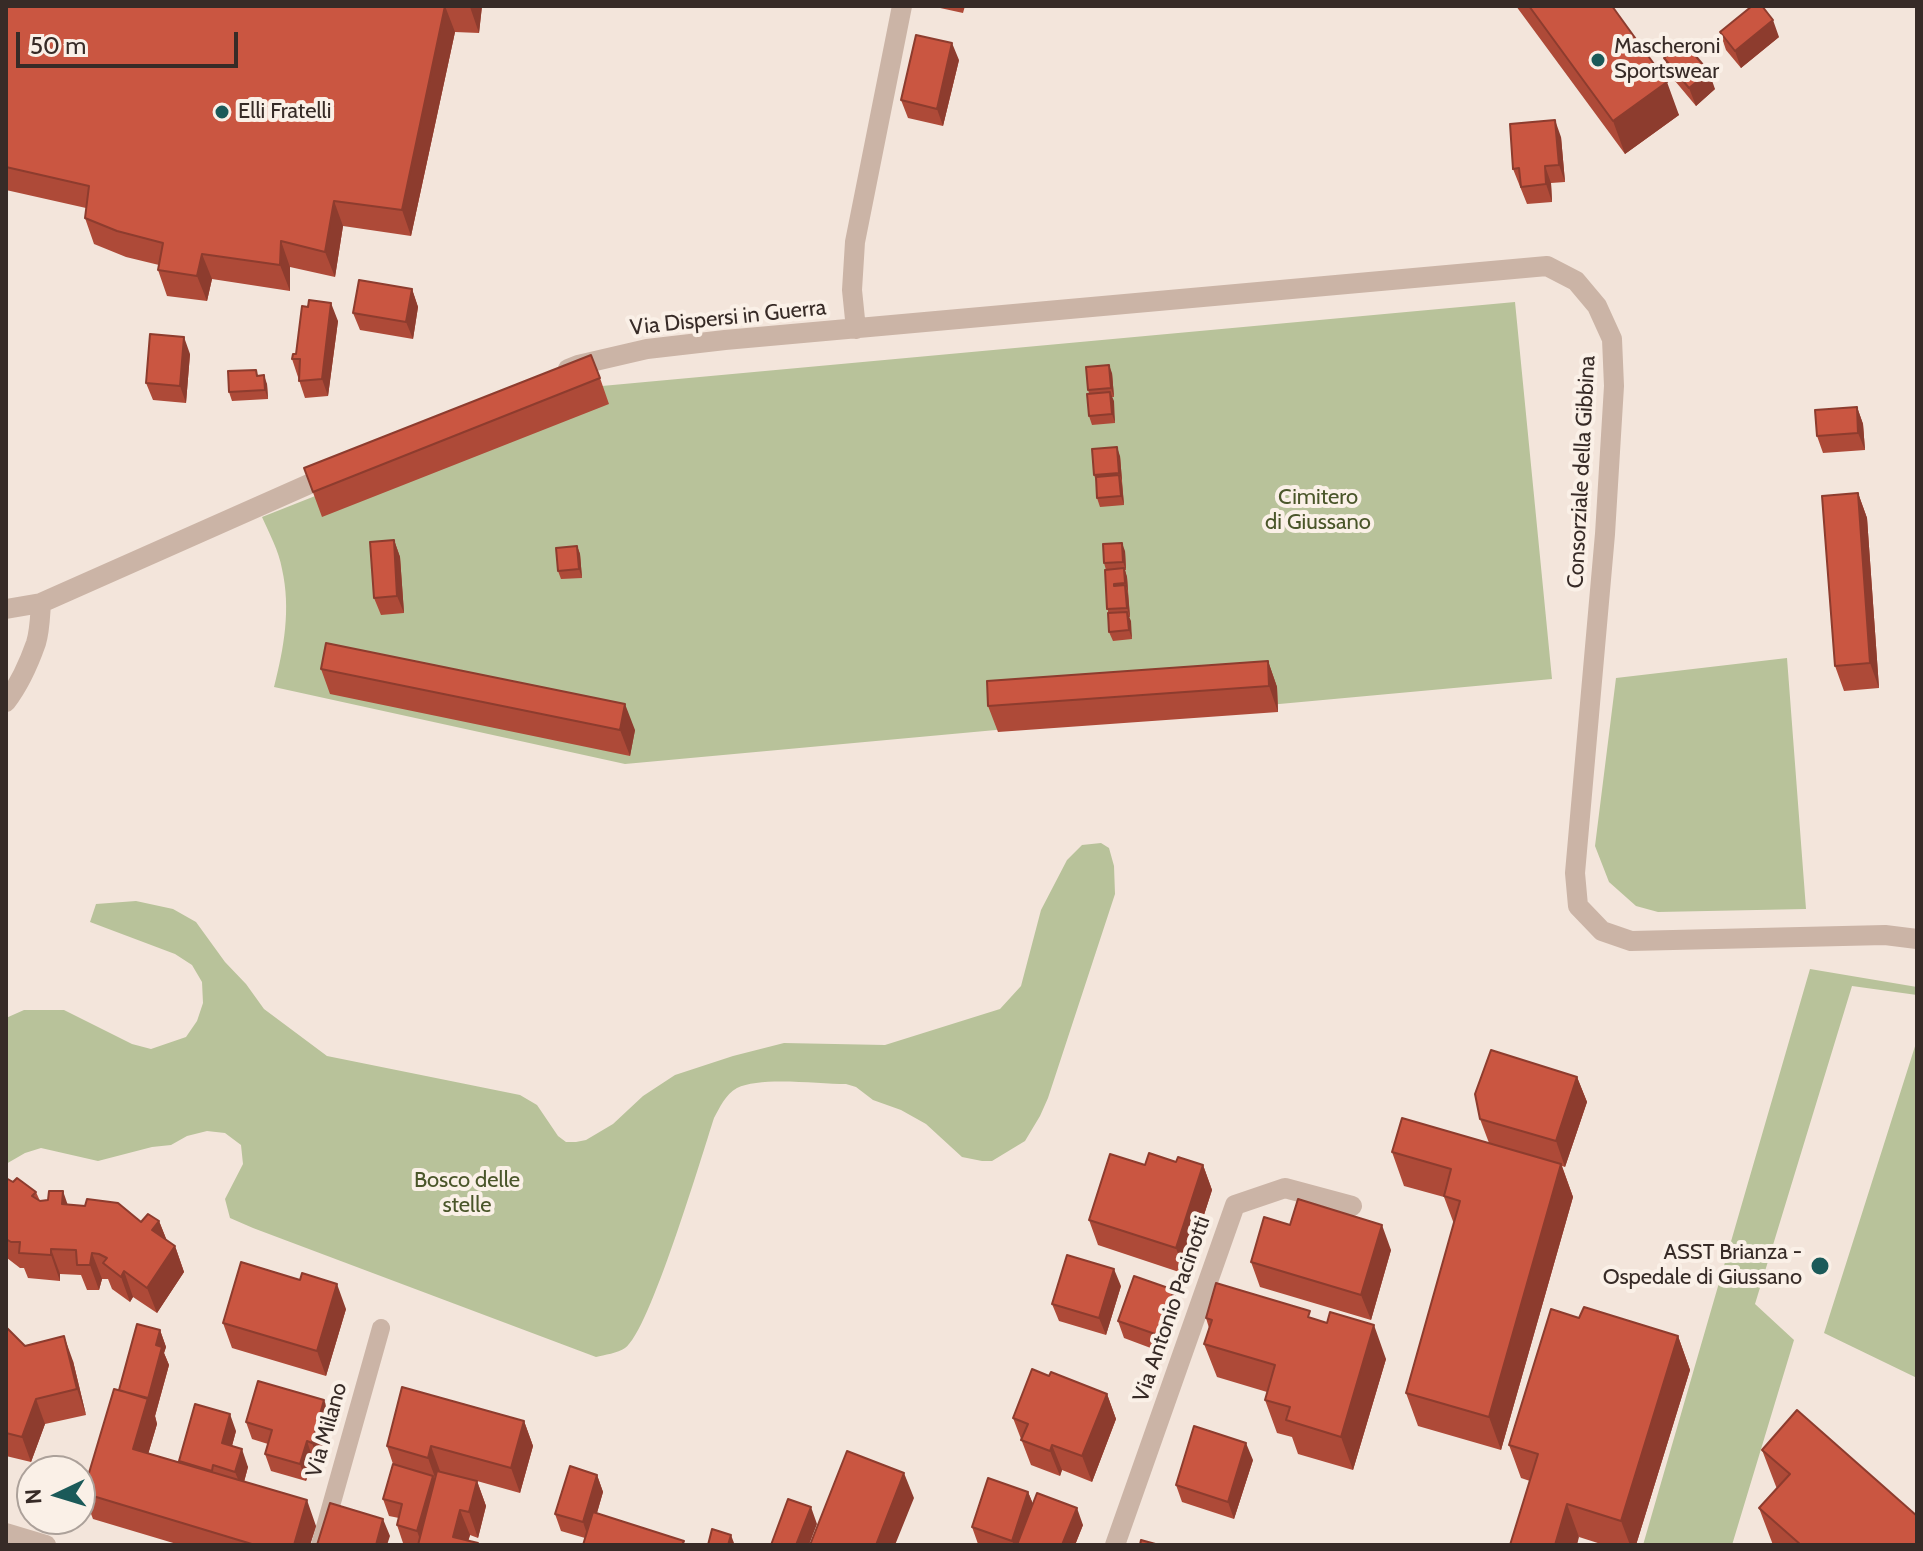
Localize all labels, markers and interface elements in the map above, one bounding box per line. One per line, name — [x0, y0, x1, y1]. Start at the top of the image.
scale bar — [20, 16, 242, 66]
text: 50 m — [30, 31, 86, 60]
place label: Mascheroni Sportswear — [1614, 34, 1720, 86]
marker: Mascheroni Sportswear — [1589, 51, 1607, 69]
place label: Elli Fratelli — [238, 99, 331, 125]
marker: Elli Fratelli — [213, 103, 231, 121]
street label: Via Dispersi in Guerra — [629, 295, 827, 341]
street label: Consorziale della Gibbina — [1563, 355, 1601, 589]
park label: Cimitero di Giussano — [1265, 485, 1371, 536]
park label: Bosco delle stelle — [414, 1168, 520, 1220]
street label: Via Antonio Pacinotti — [1128, 1213, 1216, 1405]
place label: ASST Brianza - Ospedale di Giussano — [1603, 1240, 1802, 1292]
marker: ASST Brianza - Ospedale di Giussano — [1809, 1255, 1831, 1277]
street label: Via Milano — [301, 1380, 353, 1480]
north arrow — [16, 1455, 96, 1535]
text: N — [20, 1488, 48, 1505]

